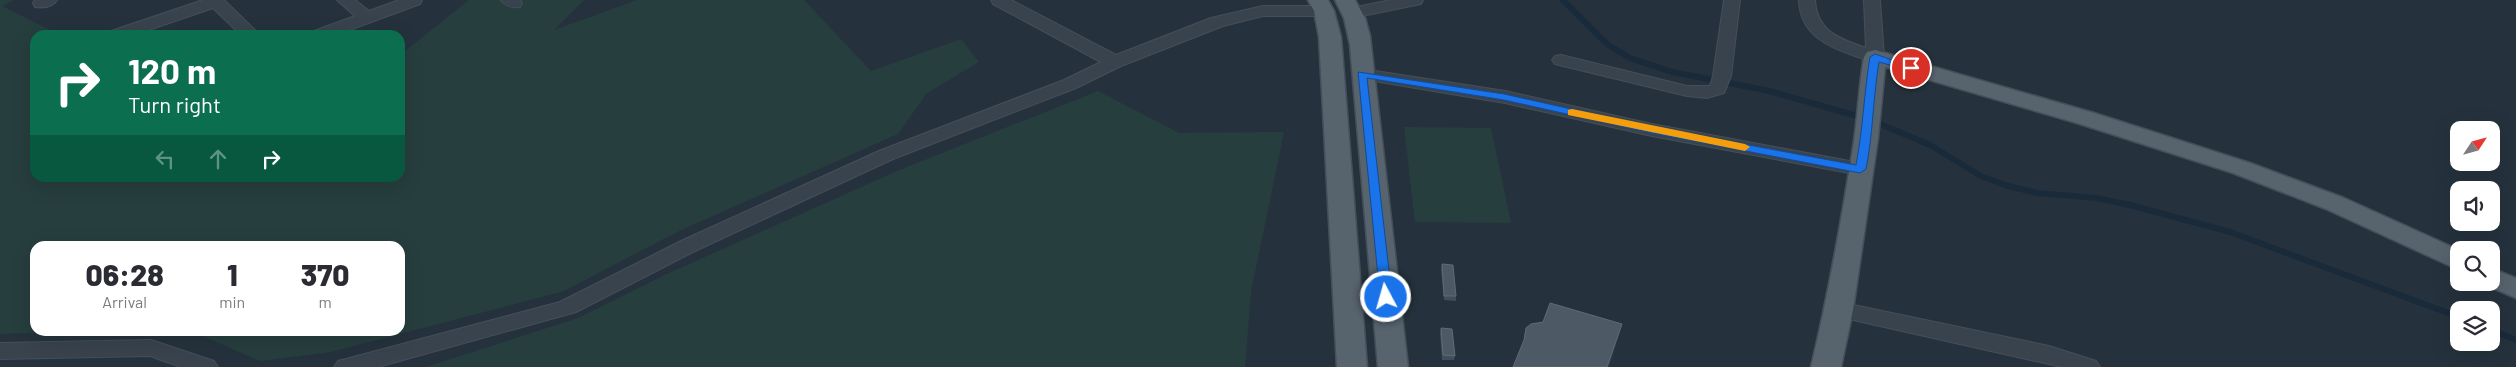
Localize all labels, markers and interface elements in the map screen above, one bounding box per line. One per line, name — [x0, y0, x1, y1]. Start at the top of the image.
pin — [1890, 47, 1932, 89]
text: 120 m — [128, 49, 216, 91]
icon: right — [45, 50, 110, 115]
icon: arrive — [1897, 54, 1925, 82]
text: Turn right — [128, 91, 221, 117]
north arrow — [2450, 121, 2500, 171]
map controls — [2450, 121, 2500, 351]
icon: left — [151, 145, 179, 173]
icon: ahead — [204, 145, 232, 173]
icon: right — [257, 145, 285, 173]
button: sound — [2450, 181, 2500, 231]
button: search — [2450, 241, 2500, 291]
text: 06:28 — [86, 256, 164, 292]
text: 1 — [227, 256, 238, 292]
text: 370 — [301, 256, 349, 292]
position arrow — [1359, 270, 1411, 322]
text: Arrival — [102, 292, 147, 311]
text: min — [219, 292, 245, 311]
text: m — [318, 292, 332, 311]
button: layers — [2450, 301, 2500, 351]

